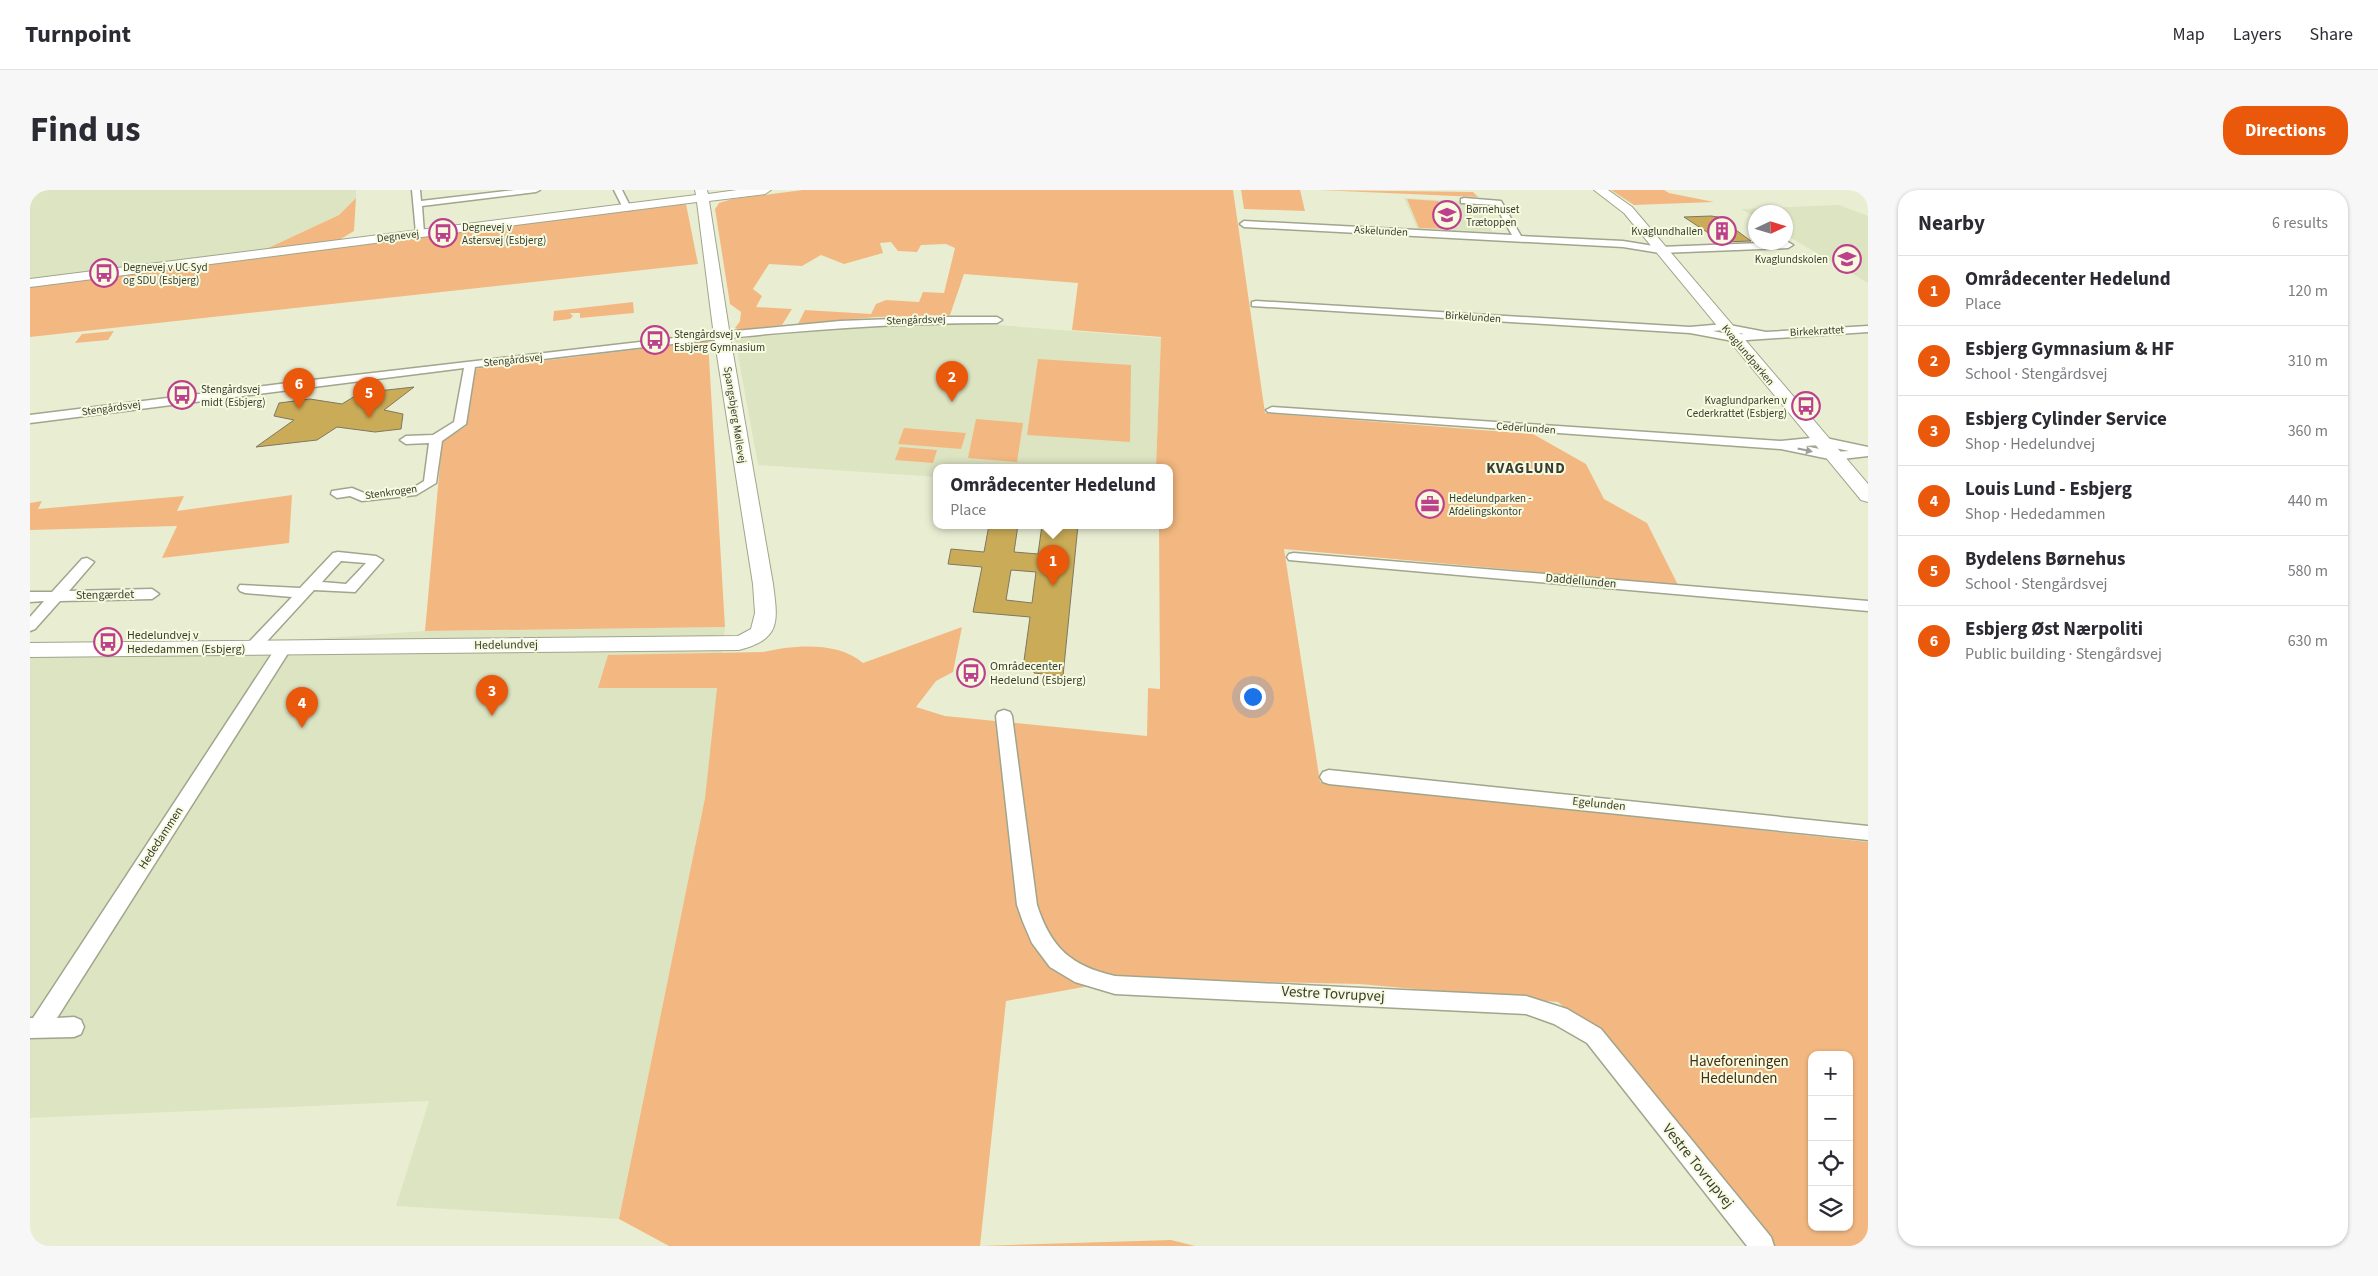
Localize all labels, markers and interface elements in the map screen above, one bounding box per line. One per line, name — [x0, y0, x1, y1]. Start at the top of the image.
text: Turnpoint — [25, 17, 131, 52]
text: Map — [2173, 22, 2205, 47]
text: Layers — [2233, 22, 2282, 47]
text: Share — [2310, 22, 2353, 47]
text: Find us — [30, 105, 140, 155]
button: Directions — [2223, 106, 2348, 155]
school or university icon: Børnehuset Trætoppen — [1432, 200, 1462, 230]
place label: Børnehuset Trætoppen — [1466, 202, 1520, 230]
north arrow — [1748, 205, 1793, 250]
text: Nearby — [1918, 208, 1985, 238]
text: 6 results — [2272, 212, 2328, 234]
building icon: Kvaglundhallen — [1707, 216, 1737, 246]
bus stop icon: Degnevej v Astersvej (Esbjerg) — [428, 218, 458, 248]
place label: Degnevej v Astersvej (Esbjerg) — [462, 220, 546, 248]
street label: Askelunden — [1354, 222, 1408, 240]
place label: Kvaglundhallen — [1631, 224, 1703, 239]
street label: Degnevej — [376, 226, 420, 246]
school or university icon: Kvaglundskolen — [1832, 244, 1862, 274]
place label: Kvaglundskolen — [1755, 252, 1828, 267]
bus stop icon: Degnevej v UC Syd og SDU (Esbjerg) — [89, 258, 119, 288]
place label: Degnevej v UC Syd og SDU (Esbjerg) — [123, 260, 208, 288]
text: Områdecenter Hedelund — [1965, 266, 2171, 293]
text: 1 — [1930, 280, 1938, 302]
text: 120 m — [2288, 280, 2328, 302]
text: Place — [1965, 293, 2001, 315]
street label: Birkelunden — [1445, 308, 1501, 326]
street label: Stengårdsvej — [886, 311, 946, 329]
street label: Kvaglundparken — [1718, 321, 1778, 389]
street label: Birkekrattet — [1790, 322, 1845, 340]
bus stop icon: Stengårdsvej v Esbjerg Gymnasium — [640, 325, 670, 355]
place label: Stengårdsvej v Esbjerg Gymnasium — [674, 327, 765, 355]
text: Esbjerg Gymnasium & HF — [1965, 336, 2174, 363]
street label: Stengårdsvej — [483, 349, 543, 371]
text: 2 — [1930, 350, 1938, 372]
text: 310 m — [2288, 350, 2328, 372]
pin: 2 — [936, 361, 968, 402]
text: School · Stengårdsvej — [1965, 363, 2108, 385]
street label: Spangsbjerg Møllevej — [720, 366, 750, 464]
pin: 6 — [283, 368, 315, 409]
pin: 5 — [353, 377, 385, 418]
bus stop icon: Stengårdsvej midt (Esbjerg) — [167, 380, 197, 410]
place label: Stengårdsvej midt (Esbjerg) — [201, 382, 266, 410]
bus stop icon: Kvaglundparken v Cederkrattet (Esbjerg) — [1791, 391, 1821, 421]
place label: Kvaglundparken v Cederkrattet (Esbjerg) — [1686, 393, 1787, 421]
street label: Stengårdsvej — [81, 396, 141, 420]
text: Esbjerg Cylinder Service — [1965, 406, 2167, 433]
street label: Cederlunden — [1496, 418, 1556, 438]
text: 3 — [1930, 420, 1938, 442]
text: 360 m — [2288, 420, 2328, 442]
text: Shop · Hedelundvej — [1965, 433, 2095, 455]
one-way arrow — [1797, 447, 1813, 455]
district label: KVAGLUND — [1486, 458, 1566, 479]
popup — [933, 464, 1173, 529]
text: Områdecenter Hedelund — [950, 472, 1156, 499]
text: Louis Lund - Esbjerg — [1965, 476, 2132, 503]
street label: Stenkrogen — [364, 481, 418, 503]
office icon: Hedelundparken - Afdelingskontor — [1415, 489, 1445, 519]
text: 4 — [1930, 490, 1938, 512]
text: 440 m — [2288, 490, 2328, 512]
place label: Hedelundparken - Afdelingskontor — [1449, 491, 1532, 519]
text: Place — [950, 499, 986, 521]
text: Shop · Hededammen — [1965, 503, 2106, 525]
pin: 1 — [1037, 545, 1069, 586]
text: Bydelens Børnehus — [1965, 546, 2125, 573]
text: 5 — [1930, 560, 1938, 582]
text: 580 m — [2288, 560, 2328, 582]
street label: Daddellunden — [1545, 569, 1617, 593]
text: School · Stengårdsvej — [1965, 573, 2108, 595]
street label: Stengærdet — [76, 586, 134, 604]
text: Esbjerg Øst Nærpoliti — [1965, 616, 2143, 643]
bus stop icon: Hedelundvej v Hededammen (Esbjerg) — [93, 627, 123, 657]
place label: Hedelundvej v Hededammen (Esbjerg) — [127, 627, 245, 658]
text: 6 — [1930, 630, 1938, 652]
text: 630 m — [2288, 630, 2328, 652]
street label: Hedelundvej — [474, 636, 538, 654]
text: Public building · Stengårdsvej — [1965, 643, 2162, 665]
bus stop icon: Områdecenter Hedelund (Esbjerg) — [956, 658, 986, 688]
place label: Områdecenter Hedelund (Esbjerg) — [990, 658, 1086, 689]
pin: 3 — [476, 675, 508, 716]
your location — [1240, 684, 1266, 710]
pin: 4 — [286, 687, 318, 728]
street label: Egelunden — [1572, 793, 1626, 815]
street label: Hededammen — [134, 803, 188, 873]
street label: Vestre Tovrupvej — [1281, 981, 1385, 1007]
park label: Haveforeningen Hedelunden — [1689, 1051, 1789, 1089]
map controls — [1808, 1051, 1853, 1231]
button: + — [1808, 1051, 1853, 1096]
button: − — [1808, 1096, 1853, 1141]
street label: Vestre Tovrupvej — [1657, 1119, 1739, 1213]
button: locate — [1808, 1141, 1853, 1186]
button: layers — [1808, 1186, 1853, 1231]

